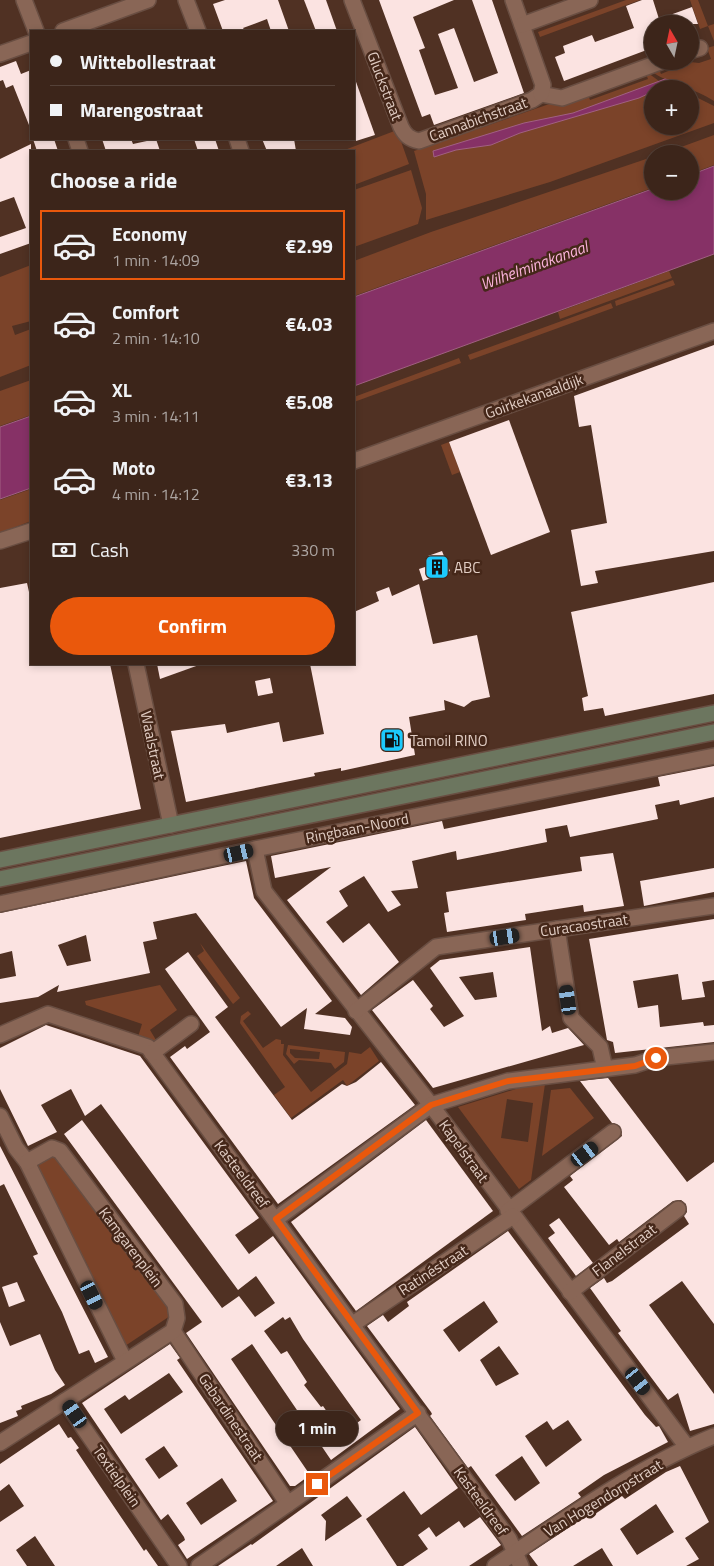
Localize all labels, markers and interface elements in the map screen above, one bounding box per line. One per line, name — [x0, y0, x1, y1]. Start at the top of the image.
north arrow — [644, 15, 699, 70]
map controls — [644, 15, 699, 200]
text: Wittebollestraat — [80, 47, 216, 76]
street label: Gluckstraat — [361, 48, 409, 124]
button: + — [644, 80, 699, 135]
street label: Cannabichstraat — [426, 90, 531, 147]
text: Marengostraat — [80, 95, 203, 124]
button: − — [644, 145, 699, 200]
text: Choose a ride — [50, 163, 177, 197]
text: Economy — [112, 219, 187, 248]
icon: car — [52, 223, 97, 268]
text: €2.99 — [286, 231, 333, 260]
water label: Wilhelminakanaal — [477, 234, 593, 296]
text: 1 min · 14:09 — [112, 248, 200, 272]
text: Comfort — [112, 297, 179, 326]
icon: car — [52, 301, 97, 346]
text: €4.03 — [286, 309, 333, 338]
text: 2 min · 14:10 — [112, 326, 200, 350]
street label: Goirkekanaaldijk — [482, 368, 586, 424]
text: XL — [112, 375, 132, 404]
icon: car — [52, 379, 97, 424]
text: €5.08 — [286, 387, 333, 416]
text: 3 min · 14:11 — [112, 404, 200, 428]
text: Moto — [112, 453, 155, 482]
icon: car — [52, 457, 97, 502]
text: €3.13 — [286, 465, 333, 494]
text: 4 min · 14:12 — [112, 482, 200, 506]
text: Cash — [90, 535, 129, 564]
icon: cash — [50, 536, 78, 564]
text: 330 m — [291, 538, 335, 562]
building icon: ABC — [424, 554, 450, 580]
place label: ABC — [454, 556, 480, 579]
button: Confirm — [50, 597, 335, 655]
street label: Waalstraat — [135, 709, 172, 782]
fuel station icon: Tamoil RINO — [379, 727, 405, 753]
place label: Tamoil RINO — [410, 729, 488, 752]
street label: Ringbaan-Noord — [303, 807, 411, 849]
car — [222, 842, 255, 864]
street label: Curacaostraat — [539, 907, 630, 943]
car — [489, 927, 520, 947]
car — [558, 984, 577, 1016]
route start — [645, 1047, 667, 1069]
street label: Kapelstraat — [433, 1115, 495, 1188]
street label: Kasteeldreef — [209, 1135, 275, 1213]
car — [568, 1139, 601, 1169]
street label: Kamgarenplein — [93, 1202, 169, 1292]
street label: Flanelstraat — [587, 1218, 662, 1282]
street label: Ratinéstraat — [394, 1239, 473, 1301]
car — [78, 1278, 105, 1312]
car — [622, 1365, 653, 1397]
street label: Gabardinestraat — [193, 1368, 269, 1466]
car — [60, 1397, 89, 1431]
callout: 1 min — [276, 1412, 358, 1446]
text: 1 min — [298, 1416, 336, 1440]
street label: Textielplein — [87, 1440, 147, 1512]
street label: Van Hogendorpstraat — [539, 1453, 667, 1543]
street label: Kasteeldreef — [448, 1462, 514, 1540]
route end — [306, 1473, 328, 1495]

